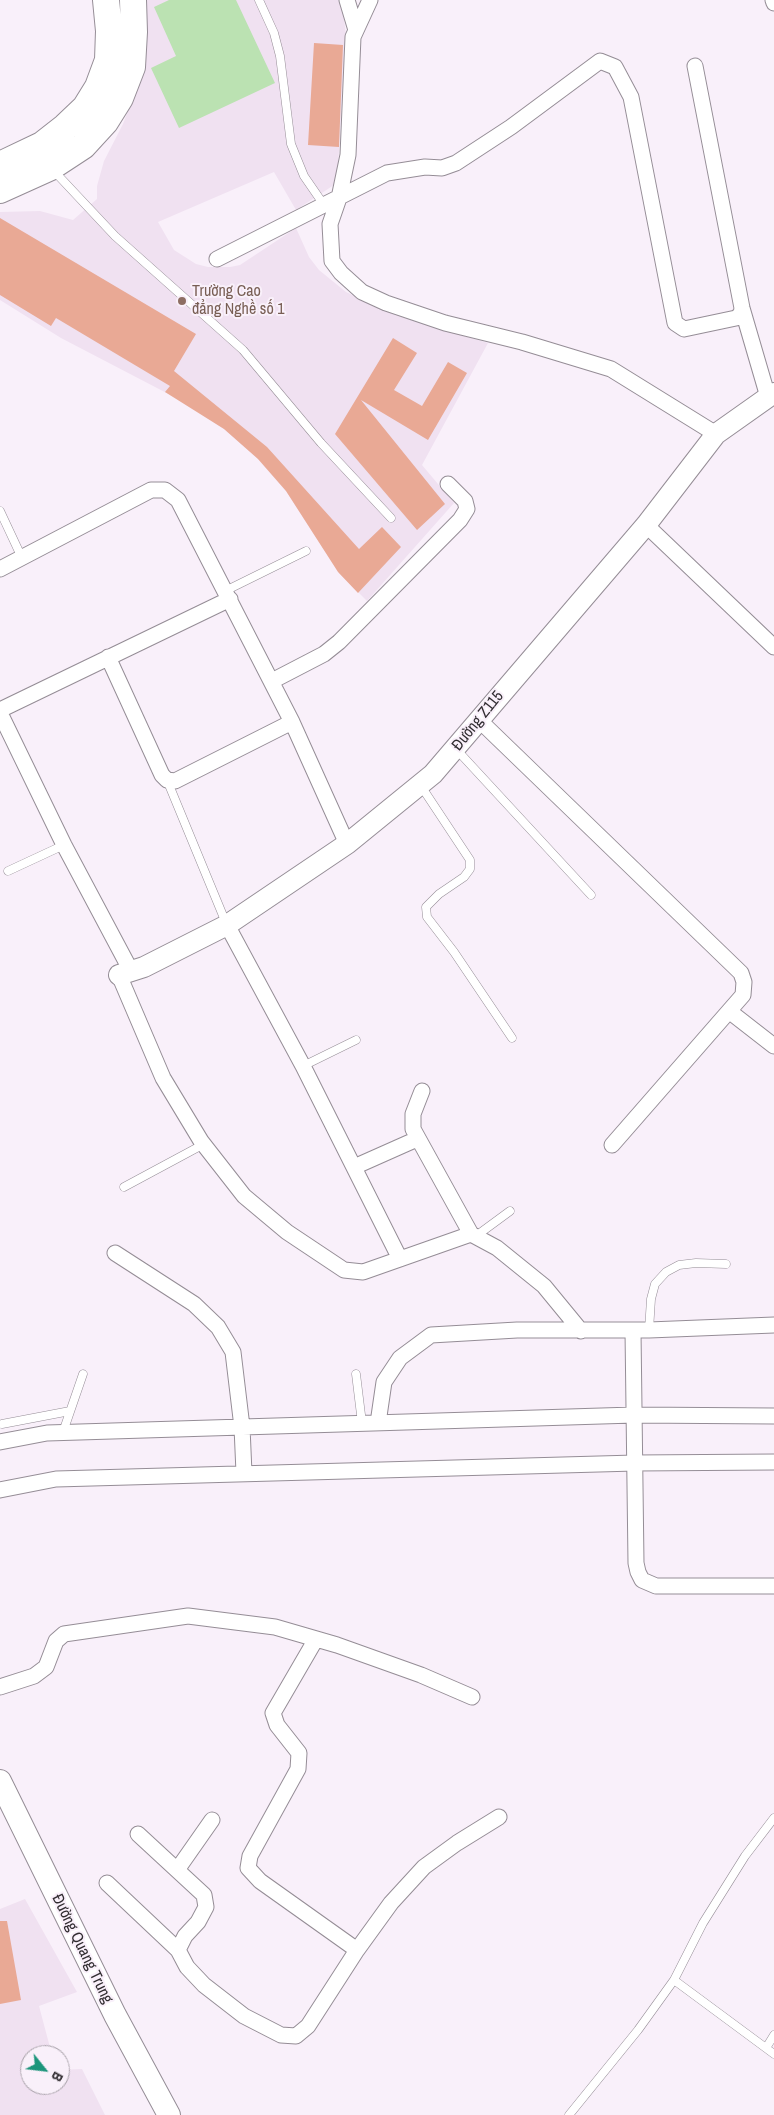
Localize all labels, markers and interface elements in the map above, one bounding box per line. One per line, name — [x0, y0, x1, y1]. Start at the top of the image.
place label: Trường Cao đẳng Nghề số 1 — [192, 282, 285, 320]
marker: Trường Cao đẳng Nghề số 1 — [176, 295, 188, 307]
street label: Đường Z115 — [448, 687, 508, 755]
street label: Đường Quang Trung — [47, 1891, 117, 2007]
north arrow — [20, 2045, 70, 2095]
text: B — [47, 2069, 67, 2085]

